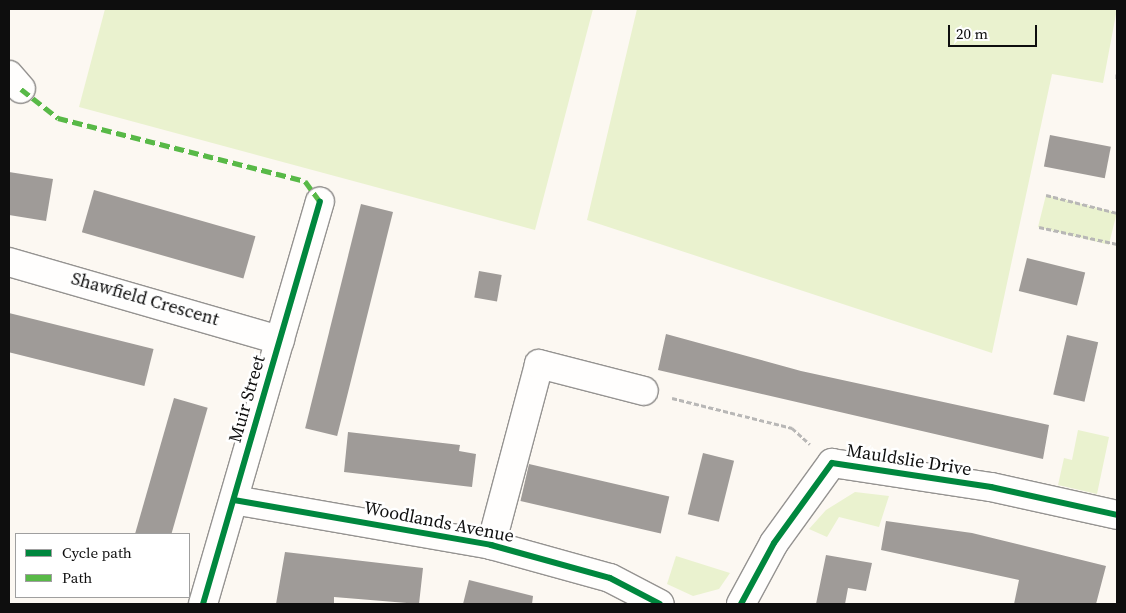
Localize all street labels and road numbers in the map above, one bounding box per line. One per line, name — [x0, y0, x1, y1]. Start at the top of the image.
street label: Shawfield Crescent — [69, 268, 221, 330]
street label: Muir Street — [224, 353, 270, 445]
street label: Mauldslie Drive — [845, 439, 973, 481]
street label: Woodlands Avenue — [362, 497, 516, 547]

